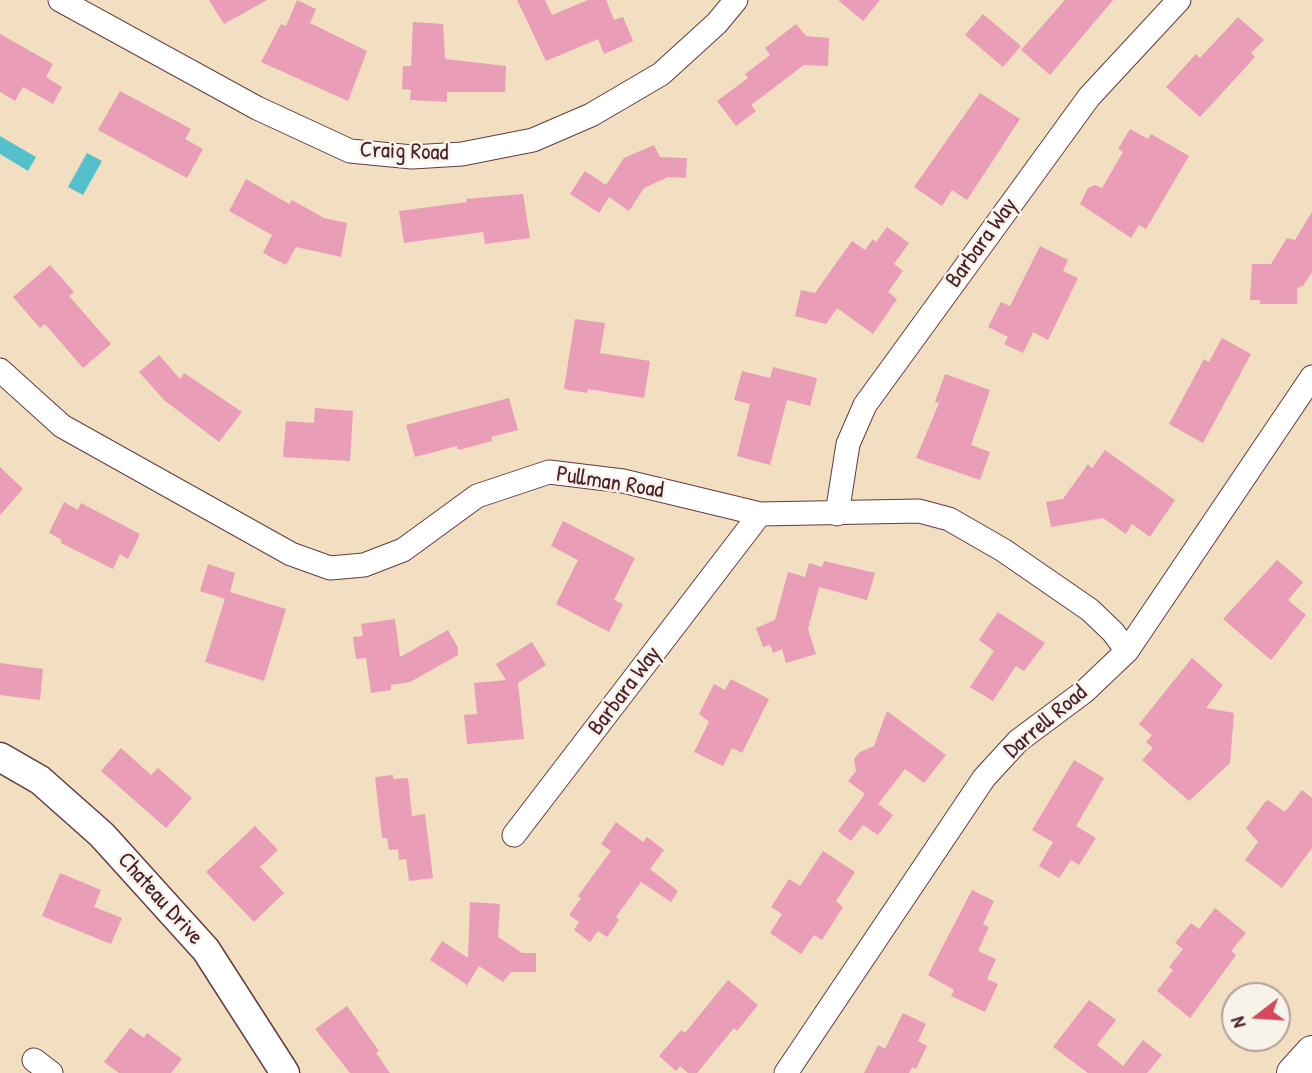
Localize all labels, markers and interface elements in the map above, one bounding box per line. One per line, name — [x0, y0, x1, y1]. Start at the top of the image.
street label: Craig Road — [359, 137, 449, 167]
street label: Barbara Way — [940, 193, 1024, 293]
street label: Pullman Road — [554, 461, 666, 505]
street label: Barbara Way — [583, 641, 667, 741]
street label: Darrell Road — [999, 679, 1093, 765]
street label: Chateau Drive — [111, 847, 209, 951]
north arrow — [1221, 982, 1291, 1052]
text: N — [1224, 1014, 1252, 1031]

